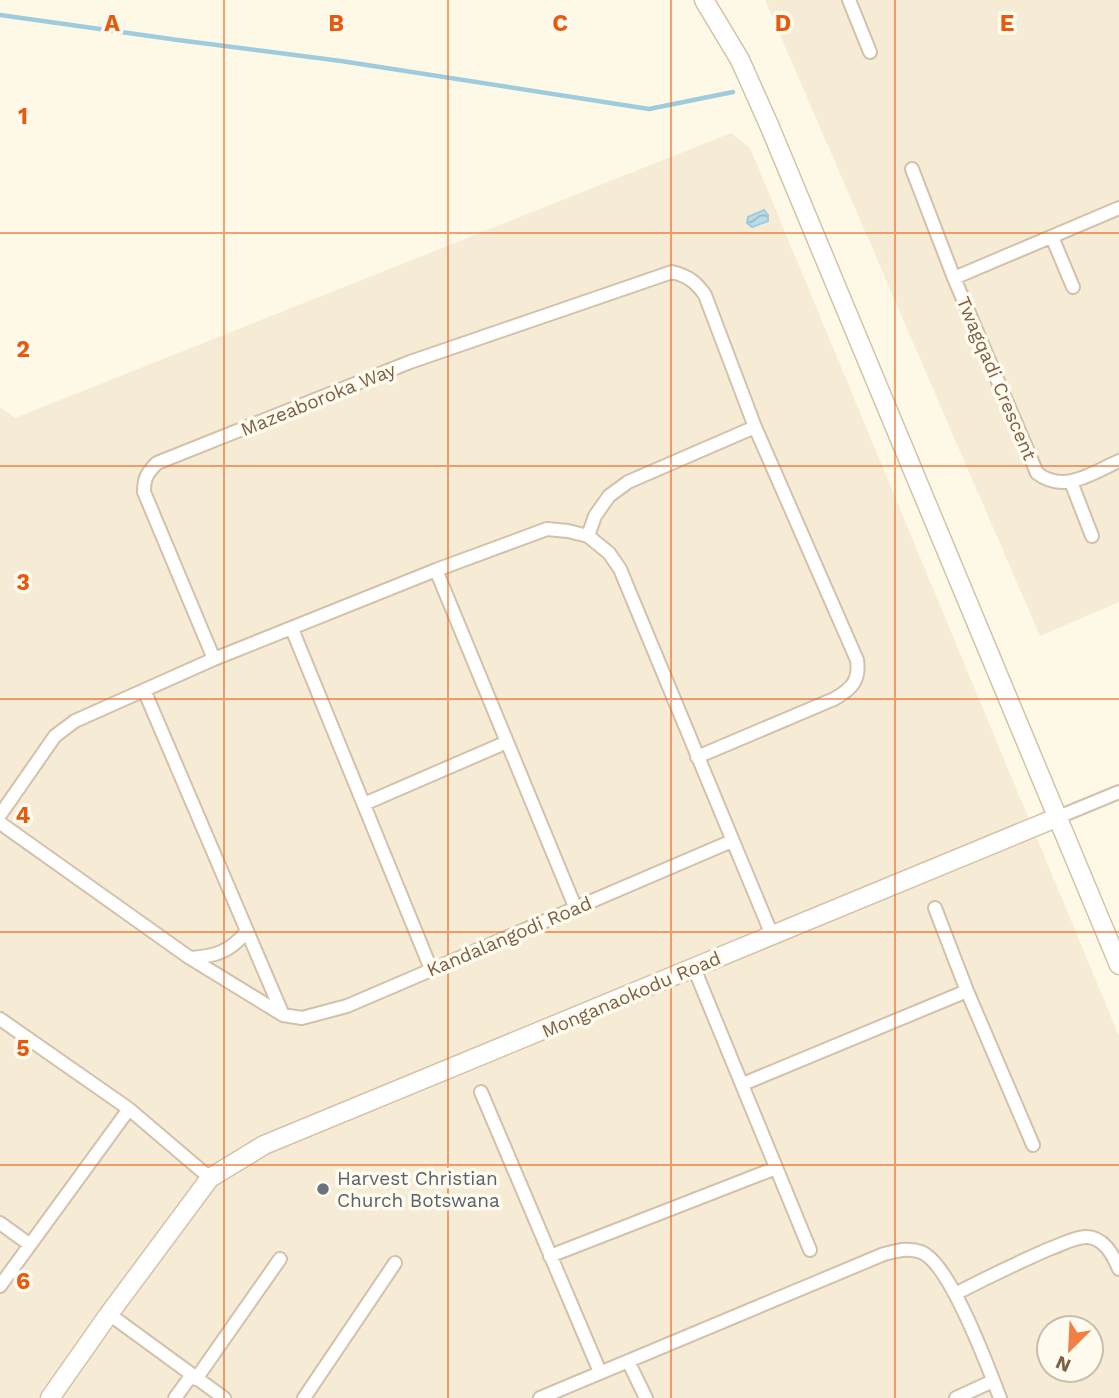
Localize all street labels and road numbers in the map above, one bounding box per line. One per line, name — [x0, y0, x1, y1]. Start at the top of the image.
street label: Twagqadi Crescent — [952, 293, 1041, 464]
street label: Mazeaboroka Way — [237, 358, 399, 441]
street label: Kandalangodi Road — [423, 891, 595, 982]
street label: Monganaokodu Road — [538, 946, 724, 1043]

